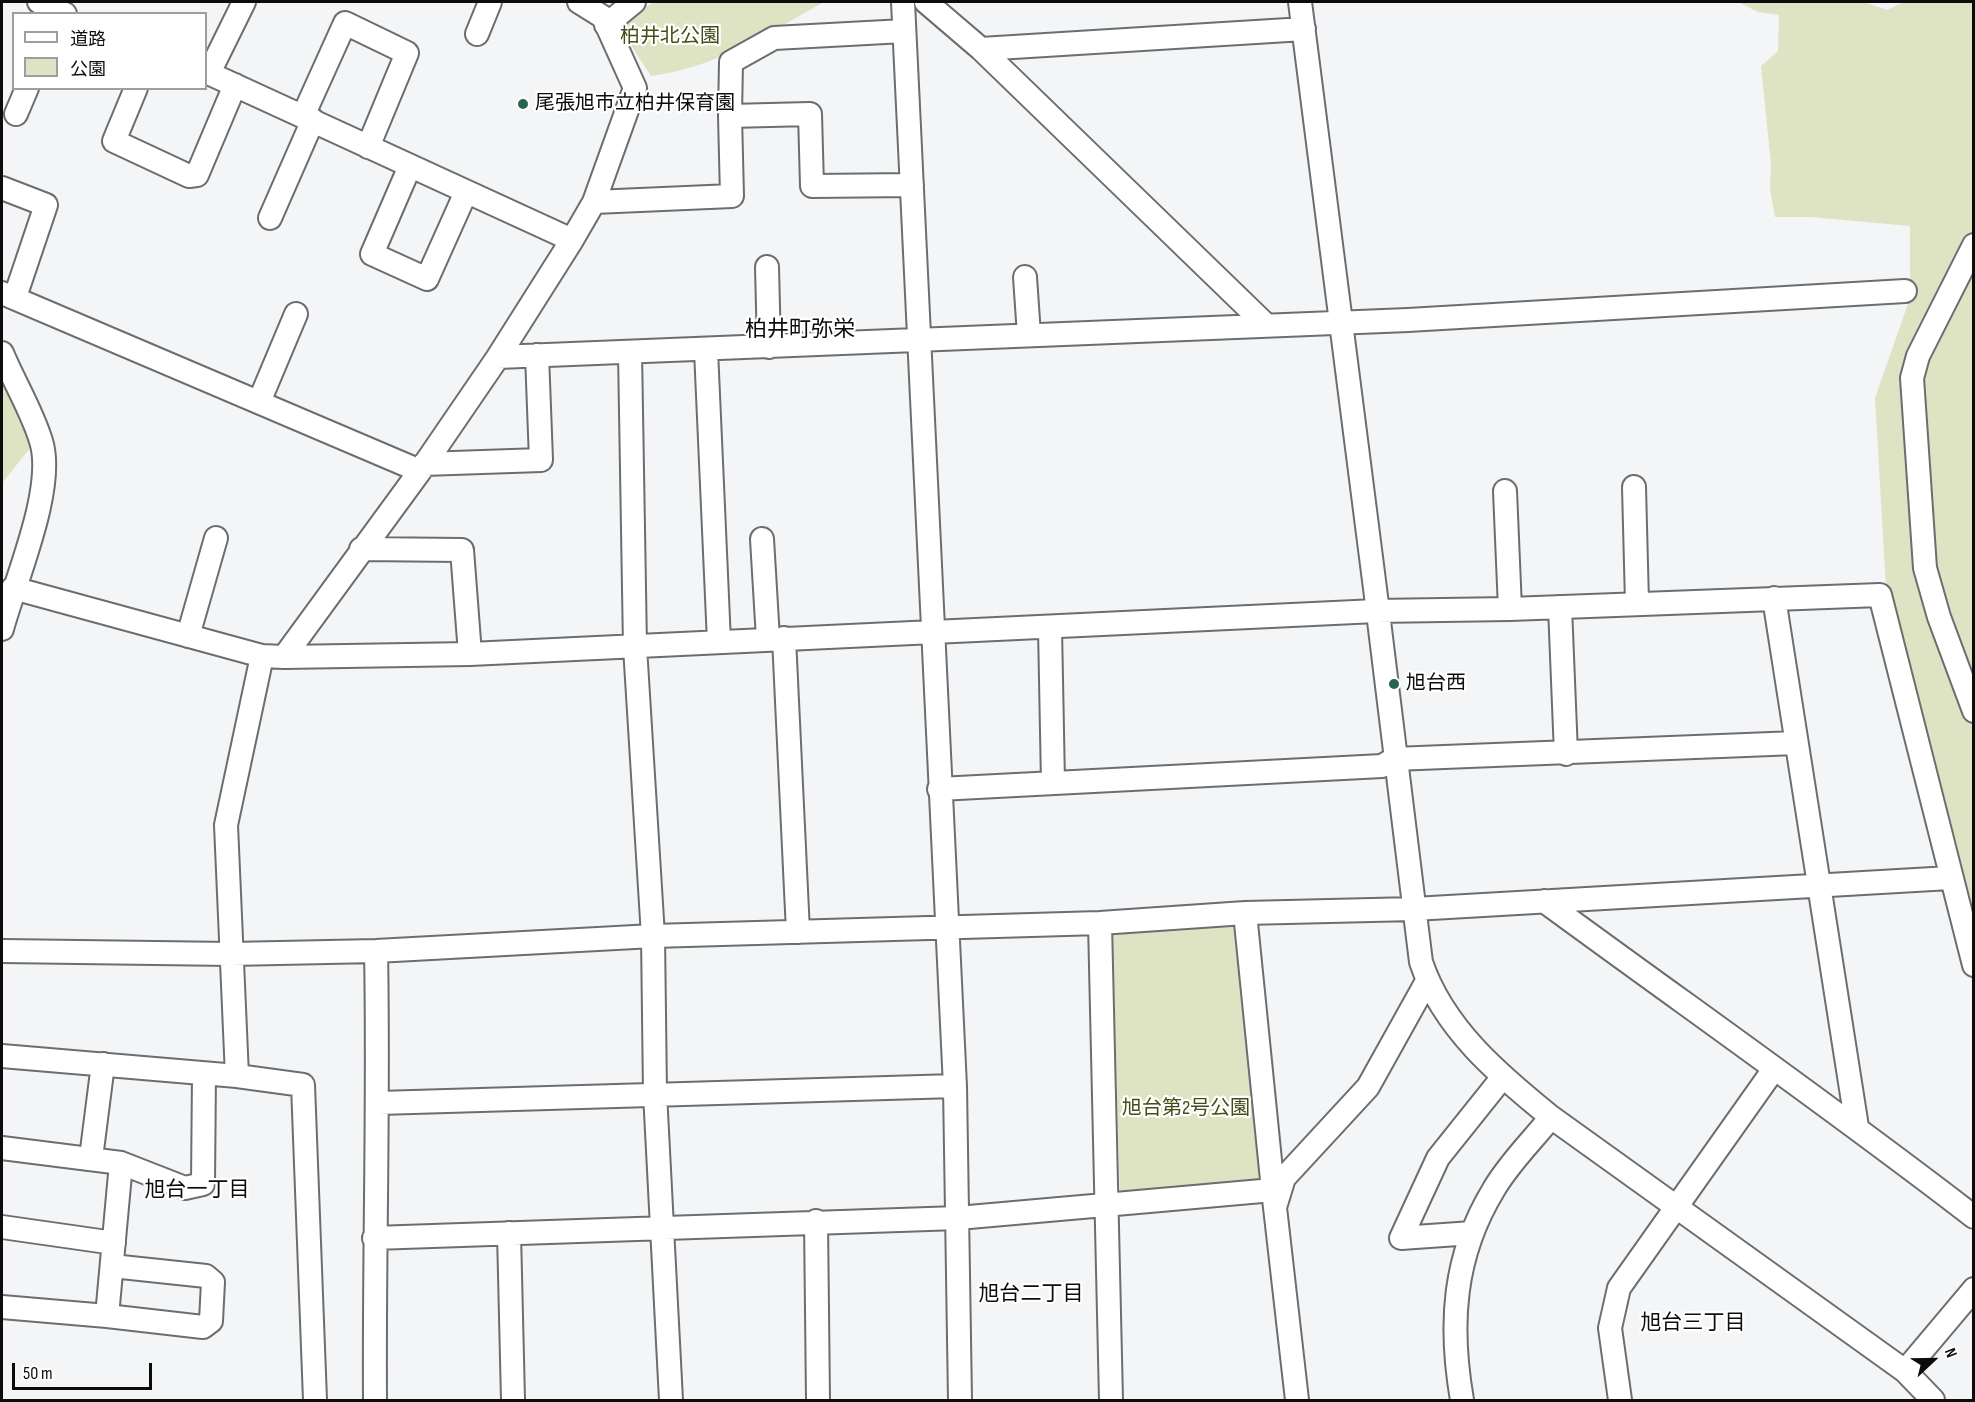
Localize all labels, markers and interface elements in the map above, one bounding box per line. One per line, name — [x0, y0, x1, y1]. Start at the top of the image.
legend — [12, 12, 207, 90]
park label: 柏井北公園 — [620, 25, 720, 49]
text: 道路 — [70, 29, 106, 50]
text: 公園 — [70, 59, 106, 80]
place label: 尾張旭市立柏井保育園 — [535, 92, 735, 116]
marker: 尾張旭市立柏井保育園 — [516, 97, 530, 111]
district label: 柏井町弥栄 — [745, 317, 855, 343]
place label: 旭台西 — [1406, 672, 1466, 696]
marker: 旭台西 — [1387, 677, 1401, 691]
park label: 旭台第2号公園 — [1122, 1097, 1250, 1121]
district label: 旭台一丁目 — [145, 1178, 249, 1204]
district label: 旭台二丁目 — [979, 1282, 1083, 1308]
district label: 旭台三丁目 — [1641, 1311, 1745, 1337]
north arrow — [1903, 1330, 1963, 1390]
text: N — [1940, 1346, 1961, 1361]
scale bar — [15, 1351, 154, 1389]
text: 50 m — [23, 1363, 53, 1384]

